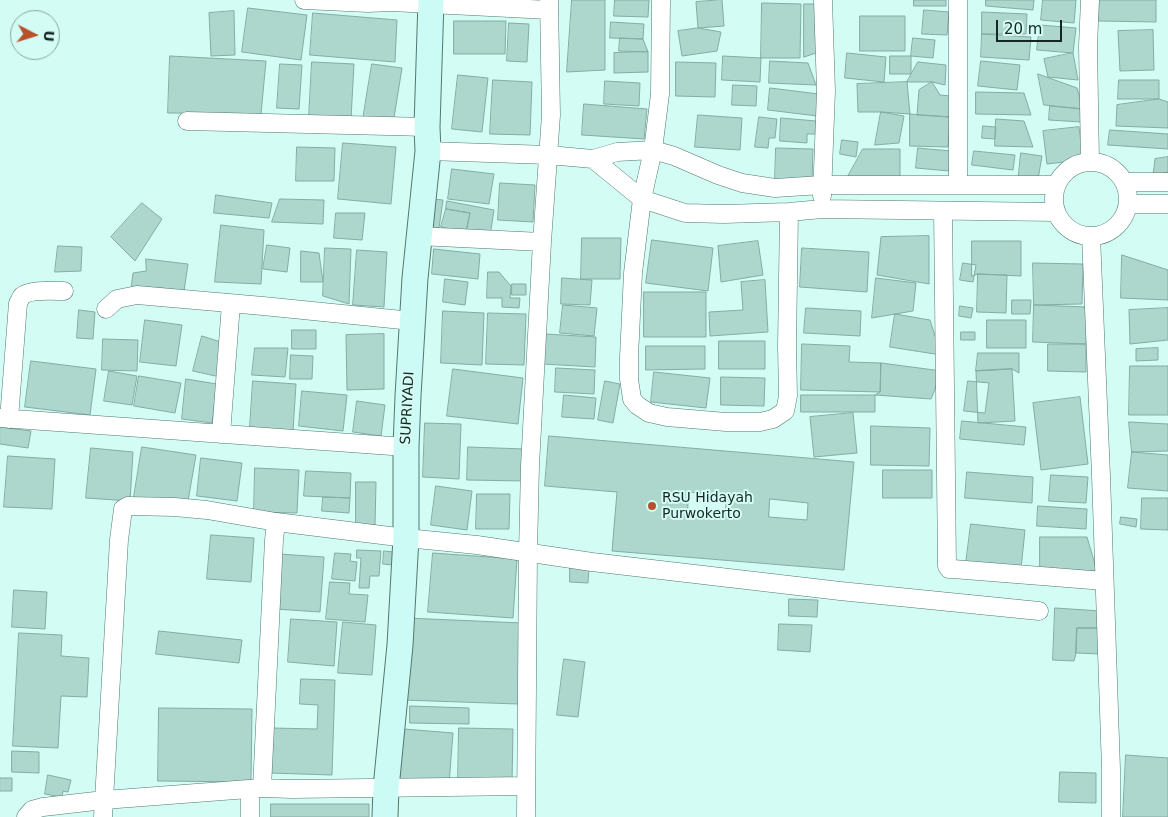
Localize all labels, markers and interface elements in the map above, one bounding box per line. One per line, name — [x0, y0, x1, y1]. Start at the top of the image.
north arrow — [10, 10, 60, 60]
scale bar — [998, 10, 1064, 42]
text: 20 m — [1004, 20, 1042, 38]
text: U — [40, 30, 57, 43]
street label: SUPRIYADI — [398, 371, 418, 445]
place label: RSU Hidayah Purwokerto — [662, 490, 753, 522]
marker: RSU Hidayah Purwokerto — [646, 500, 658, 512]

